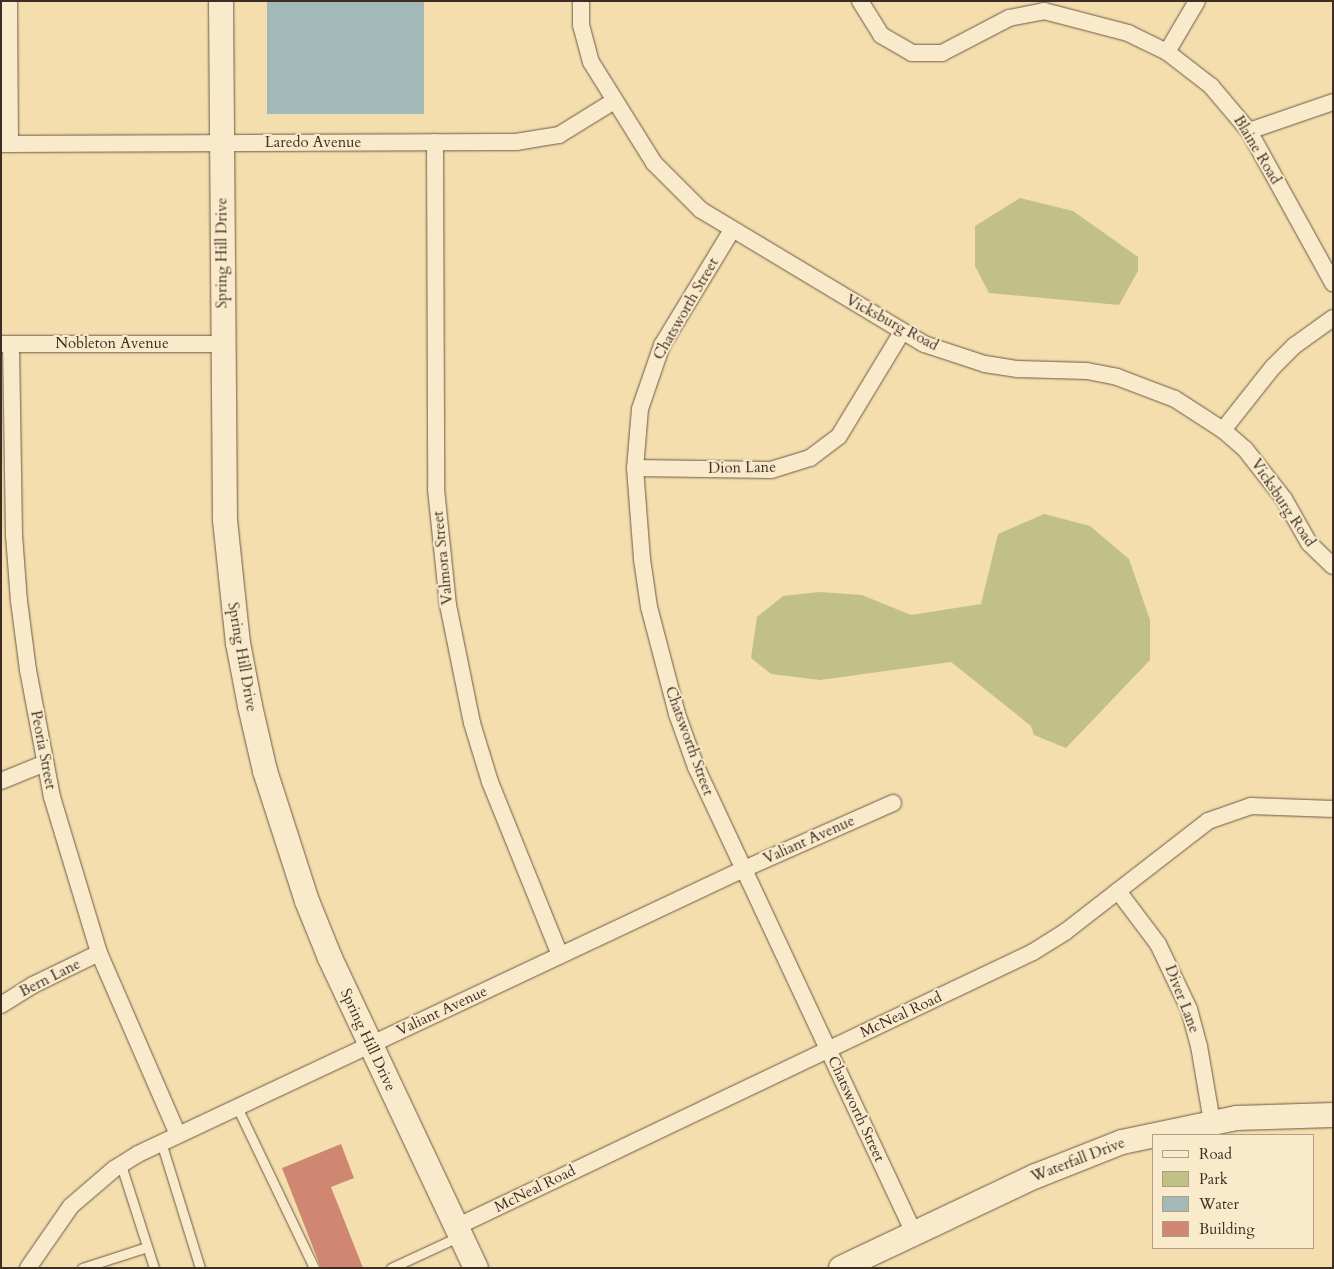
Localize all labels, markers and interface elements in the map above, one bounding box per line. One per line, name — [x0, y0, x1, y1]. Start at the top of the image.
street label: Blaine Road — [1229, 112, 1285, 188]
street label: Laredo Avenue — [265, 134, 361, 152]
street label: Spring Hill Drive — [213, 198, 231, 308]
street label: Chatsworth Street — [650, 255, 722, 363]
street label: Vicksburg Road — [843, 291, 941, 355]
street label: Nobleton Avenue — [55, 335, 169, 353]
street label: Vicksburg Road — [1247, 456, 1319, 550]
street label: Dion Lane — [708, 458, 776, 478]
street label: Valmora Street — [429, 510, 457, 606]
street label: Spring Hill Drive — [224, 601, 260, 713]
street label: Chatsworth Street — [661, 684, 717, 798]
street label: Peoria Street — [27, 709, 59, 791]
street label: Valiant Avenue — [761, 812, 857, 868]
street label: Bern Lane — [17, 955, 83, 1001]
street label: Diver Lane — [1161, 963, 1203, 1035]
street label: Valiant Avenue — [394, 982, 490, 1040]
street label: Spring Hill Drive — [336, 986, 400, 1094]
street label: McNeal Road — [857, 988, 945, 1042]
street label: Chatsworth Street — [824, 1053, 888, 1165]
street label: Waterfall Drive — [1029, 1134, 1127, 1186]
legend — [1152, 1134, 1314, 1249]
text: Road — [1199, 1144, 1232, 1164]
street label: McNeal Road — [492, 1162, 578, 1216]
text: Park — [1199, 1169, 1228, 1189]
text: Water — [1199, 1194, 1239, 1214]
text: Building — [1199, 1219, 1255, 1239]

